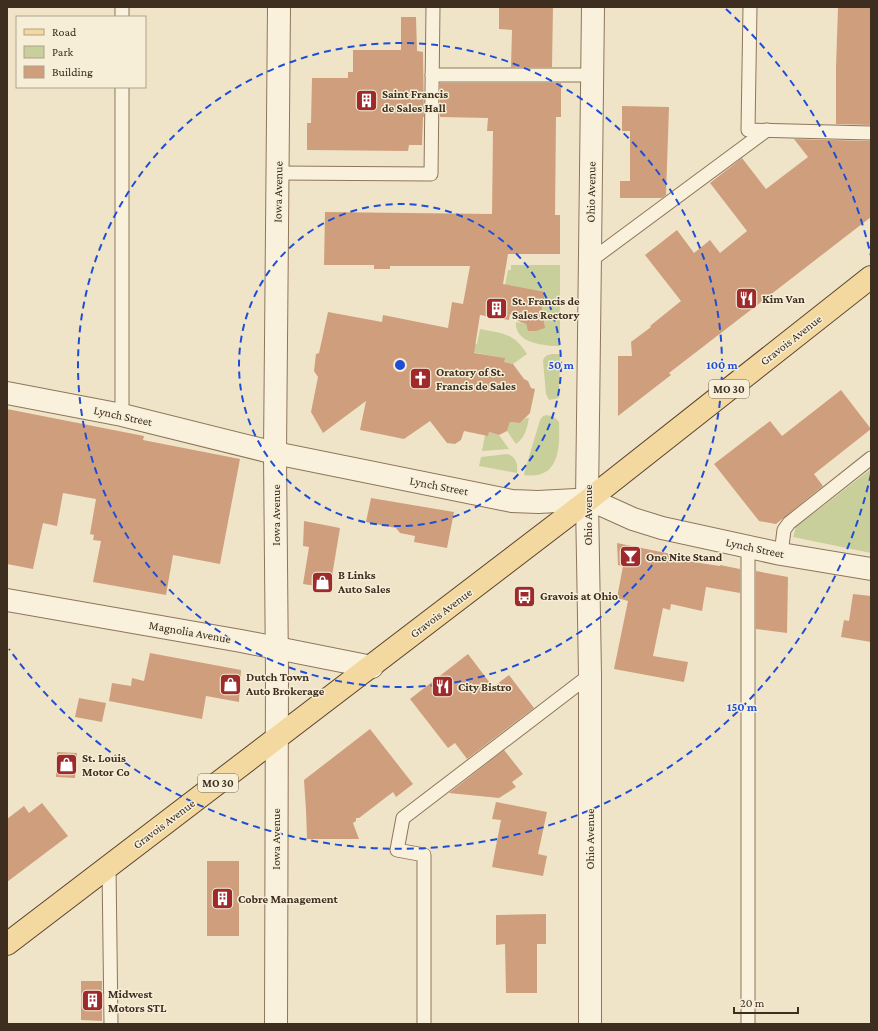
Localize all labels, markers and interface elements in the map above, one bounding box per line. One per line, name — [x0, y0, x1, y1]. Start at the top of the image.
legend — [16, 16, 146, 88]
text: Road — [52, 25, 77, 39]
text: Park — [52, 45, 74, 59]
text: Building — [52, 65, 93, 79]
place label: Saint Francis de Sales Hall — [382, 87, 448, 115]
building icon: Saint Francis de Sales Hall — [354, 88, 380, 114]
street label: Iowa Avenue — [270, 161, 286, 223]
street label: Ohio Avenue — [583, 161, 599, 223]
restaurant icon: Kim Van — [733, 286, 759, 312]
place label: Kim Van — [762, 292, 805, 306]
place label: St. Francis de Sales Rectory — [512, 294, 580, 322]
building icon: St. Francis de Sales Rectory — [483, 295, 509, 321]
street label: Gravois Avenue — [758, 312, 824, 368]
centre of rings — [393, 358, 407, 372]
text: 50 m — [548, 358, 575, 372]
text: 100 m — [706, 358, 739, 372]
place label: Oratory of St. Francis de Sales — [436, 365, 516, 393]
church icon: Oratory of St. Francis de Sales — [408, 366, 434, 392]
road number: MO 30 — [709, 380, 749, 398]
street label: Lynch Street — [92, 403, 155, 429]
street label: Lynch Street — [408, 473, 471, 499]
street label: Iowa Avenue — [269, 484, 283, 546]
street label: Ohio Avenue — [581, 484, 595, 546]
street label: Lynch Street — [724, 535, 787, 561]
bar icon: One Nite Stand — [617, 544, 643, 570]
place label: One Nite Stand — [646, 550, 723, 564]
place label: B Links Auto Sales — [337, 568, 390, 596]
shop icon: B Links Auto Sales — [309, 569, 335, 595]
bus stop icon: Gravois at Ohio — [511, 583, 537, 609]
street label: Gravois Avenue — [407, 585, 475, 641]
place label: Gravois at Ohio — [540, 589, 618, 603]
street label: Magnolia Avenue — [148, 618, 232, 646]
place label: Dutch Town Auto Brokerage — [245, 670, 325, 698]
shop icon: Dutch Town Auto Brokerage — [218, 671, 244, 697]
restaurant icon: City Bistro — [429, 674, 455, 700]
place label: City Bistro — [458, 680, 512, 694]
text: 150 m — [727, 700, 758, 714]
place label: St. Louis Motor Co — [82, 751, 130, 779]
shop icon: St. Louis Motor Co — [53, 752, 79, 778]
road number: MO 30 — [198, 774, 238, 792]
street label: Gravois Avenue — [130, 796, 198, 852]
street label: Iowa Avenue — [269, 808, 283, 870]
street label: Ohio Avenue — [583, 808, 597, 870]
building icon: Cobre Management — [210, 886, 236, 912]
place label: Cobre Management — [238, 892, 339, 906]
place label: Midwest Motors STL — [108, 987, 167, 1015]
building icon: Midwest Motors STL — [79, 988, 105, 1014]
scale bar — [734, 989, 798, 1015]
text: 20 m — [740, 996, 765, 1010]

